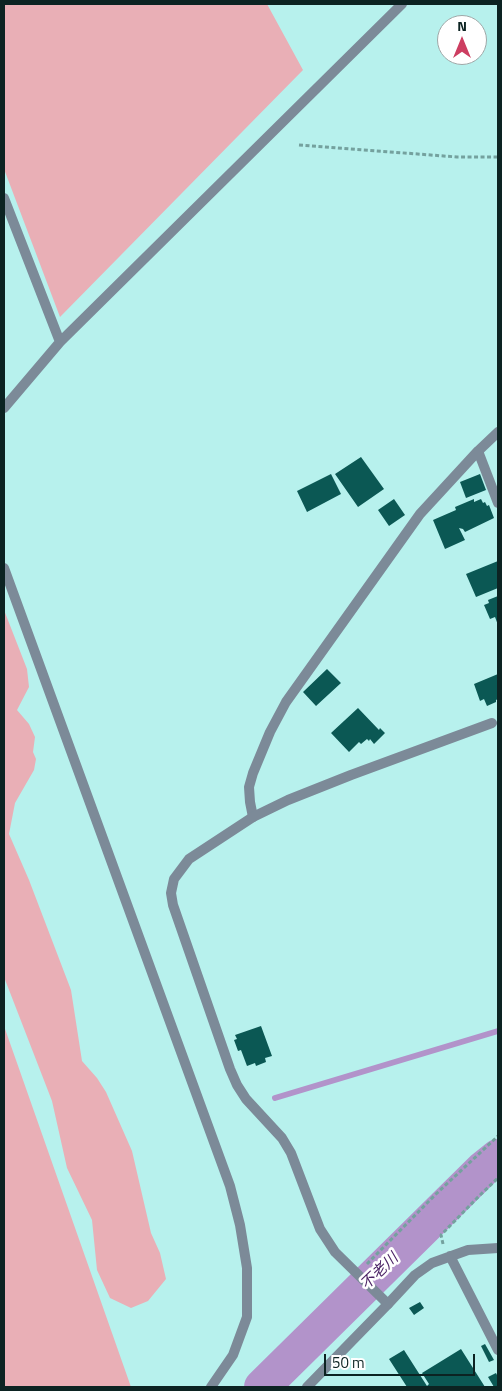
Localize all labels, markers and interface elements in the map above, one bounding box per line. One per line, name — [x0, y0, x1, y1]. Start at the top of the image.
north arrow — [437, 15, 487, 65]
text: N — [457, 15, 467, 36]
water label: 不老川 — [358, 1250, 402, 1294]
scale bar — [327, 1344, 478, 1376]
text: 50 m — [332, 1351, 365, 1374]

